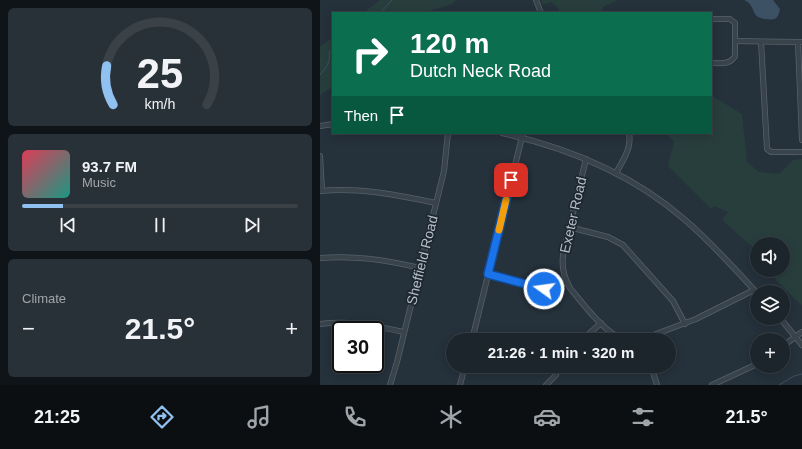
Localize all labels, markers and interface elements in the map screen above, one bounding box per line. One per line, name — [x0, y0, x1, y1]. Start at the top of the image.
icon: right — [344, 28, 396, 80]
text: 120 m — [410, 28, 489, 59]
text: 25 — [137, 50, 183, 97]
text: Dutch Neck Road — [410, 61, 551, 81]
text: km/h — [145, 95, 176, 111]
icon: arrive — [386, 104, 408, 126]
text: Then — [344, 107, 378, 124]
text: 93.7 FM — [82, 158, 137, 175]
pin — [494, 163, 528, 197]
icon: arrive — [500, 169, 522, 191]
text: Music — [82, 175, 116, 190]
street label: Exeter Road — [556, 175, 590, 255]
icon: previous — [57, 214, 79, 236]
icon: pause — [149, 214, 171, 236]
icon: next — [241, 214, 263, 236]
street label: Sheffield Road — [403, 214, 441, 306]
map controls — [750, 237, 790, 373]
button: sound — [750, 237, 790, 277]
position arrow — [523, 268, 565, 310]
button: layers — [750, 285, 790, 325]
text: Climate — [22, 291, 66, 306]
text: 21.5° — [125, 312, 195, 345]
text: − — [22, 316, 35, 341]
text: + — [285, 316, 298, 341]
speed limit sign: 30 — [332, 321, 384, 373]
button: + — [750, 333, 790, 373]
text: 21:26 · 1 min · 320 m — [488, 344, 634, 361]
icon: directions — [148, 403, 176, 431]
icon: music — [245, 403, 273, 431]
icon: phone — [341, 403, 369, 431]
icon: climate — [437, 403, 465, 431]
icon: car — [533, 403, 561, 431]
icon: filters — [629, 403, 657, 431]
text: 21:25 — [34, 407, 80, 427]
text: 21.5° — [726, 407, 768, 427]

